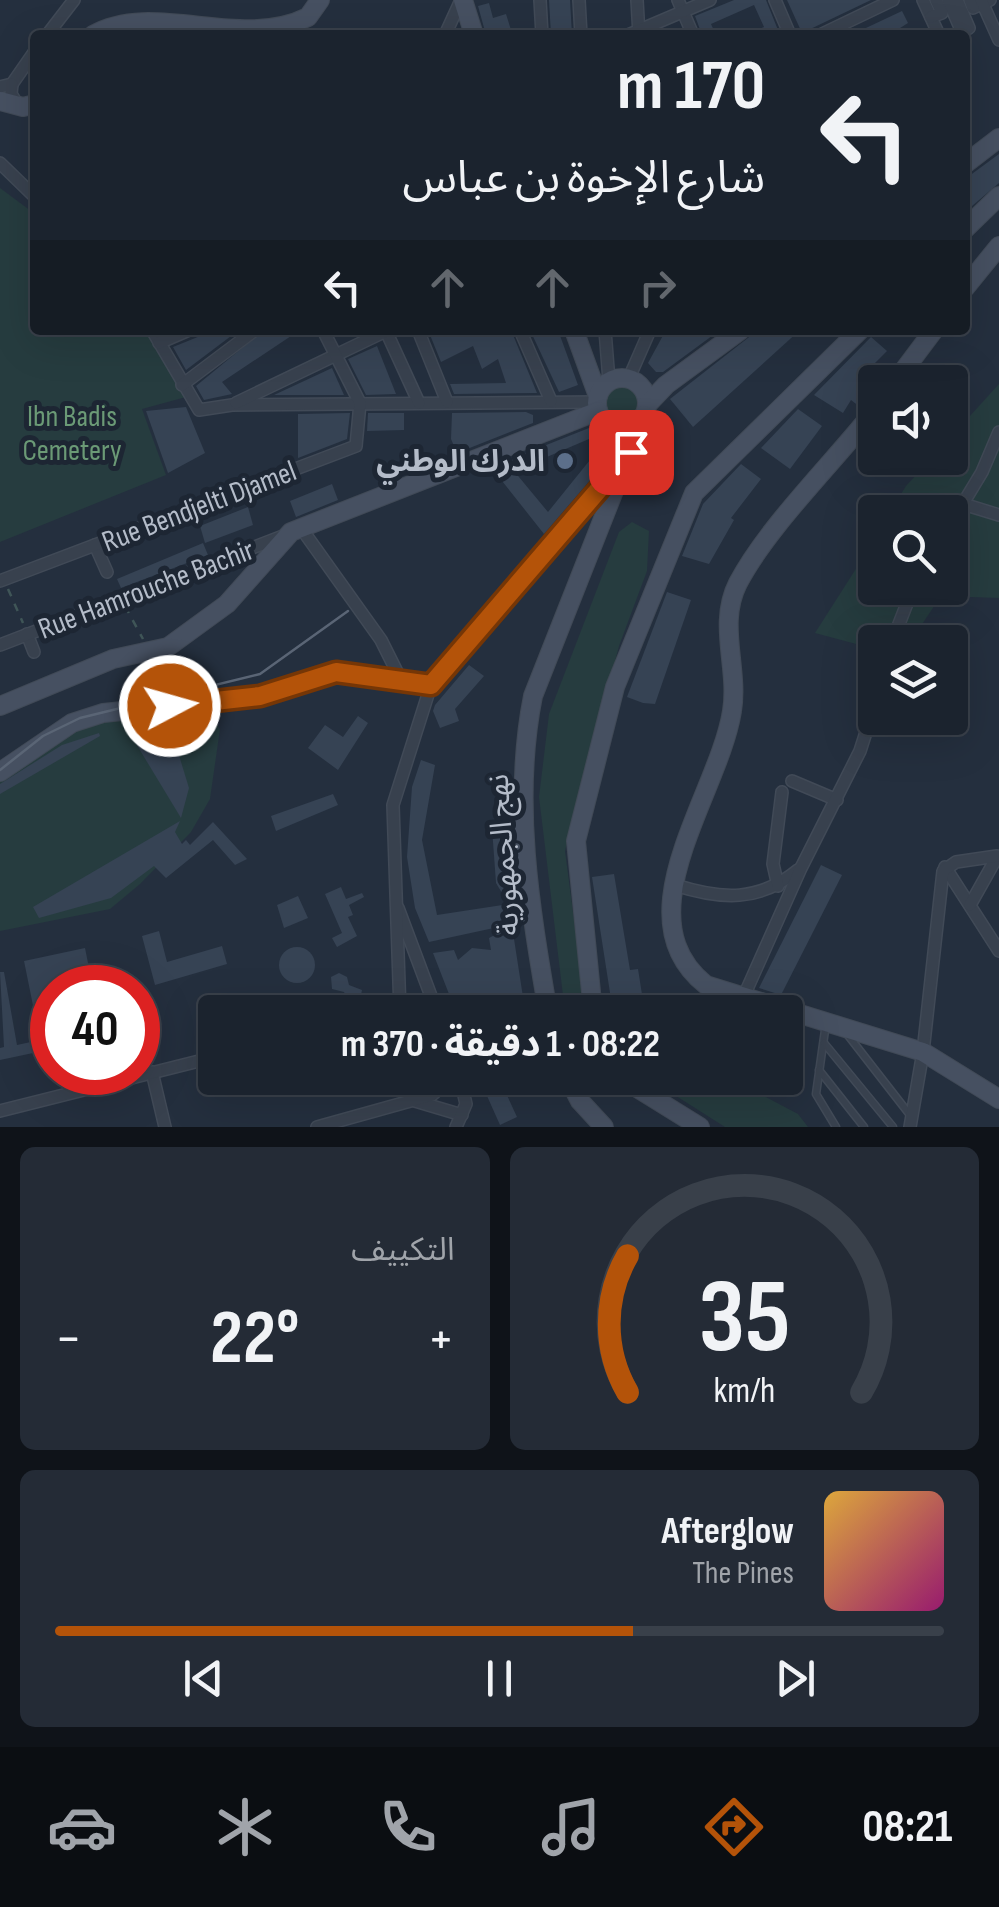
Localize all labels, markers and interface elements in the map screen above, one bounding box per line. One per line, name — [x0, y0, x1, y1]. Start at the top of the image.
text: 170 m — [617, 45, 765, 129]
icon: left — [800, 70, 930, 200]
text: شارع الإخوة بن عباس — [402, 151, 765, 206]
icon: left — [315, 260, 370, 315]
icon: ahead — [420, 260, 475, 315]
icon: ahead — [525, 260, 580, 315]
icon: right — [630, 260, 685, 315]
map controls — [858, 365, 968, 735]
button: sound — [858, 365, 968, 475]
park label: Ibn Badis Cemetery — [23, 399, 122, 469]
pin — [589, 410, 674, 495]
icon: arrive — [604, 425, 659, 480]
place label: الدرك الوطني — [376, 444, 545, 485]
marker: الدرك الوطني — [554, 450, 576, 472]
street label: Rue Bendjelti Djamel — [97, 453, 302, 560]
button: search — [858, 495, 968, 605]
street label: Rue Hamrouche Bachir — [33, 532, 260, 648]
button: layers — [858, 625, 968, 735]
position arrow — [118, 654, 222, 758]
street label: نهج الجمهورية — [480, 773, 531, 937]
speed limit sign: 40 — [30, 965, 160, 1095]
text: 08:22 · 1 دقيقة · 370 m — [341, 1022, 660, 1067]
text: التكييف — [351, 1231, 455, 1270]
text: 35 — [698, 1256, 790, 1381]
text: 22° — [210, 1294, 299, 1385]
text: − — [55, 1306, 82, 1373]
text: + — [428, 1306, 455, 1373]
text: km/h — [713, 1370, 775, 1413]
text: Afterglow — [661, 1509, 794, 1554]
text: The Pines — [692, 1554, 794, 1593]
icon: previous — [176, 1651, 231, 1706]
icon: pause — [472, 1651, 527, 1706]
icon: next — [768, 1651, 823, 1706]
icon: car — [47, 1792, 117, 1862]
icon: climate — [210, 1792, 280, 1862]
icon: phone — [373, 1792, 443, 1862]
icon: music — [536, 1792, 606, 1862]
icon: directions — [699, 1792, 769, 1862]
text: 08:21 — [862, 1800, 952, 1855]

